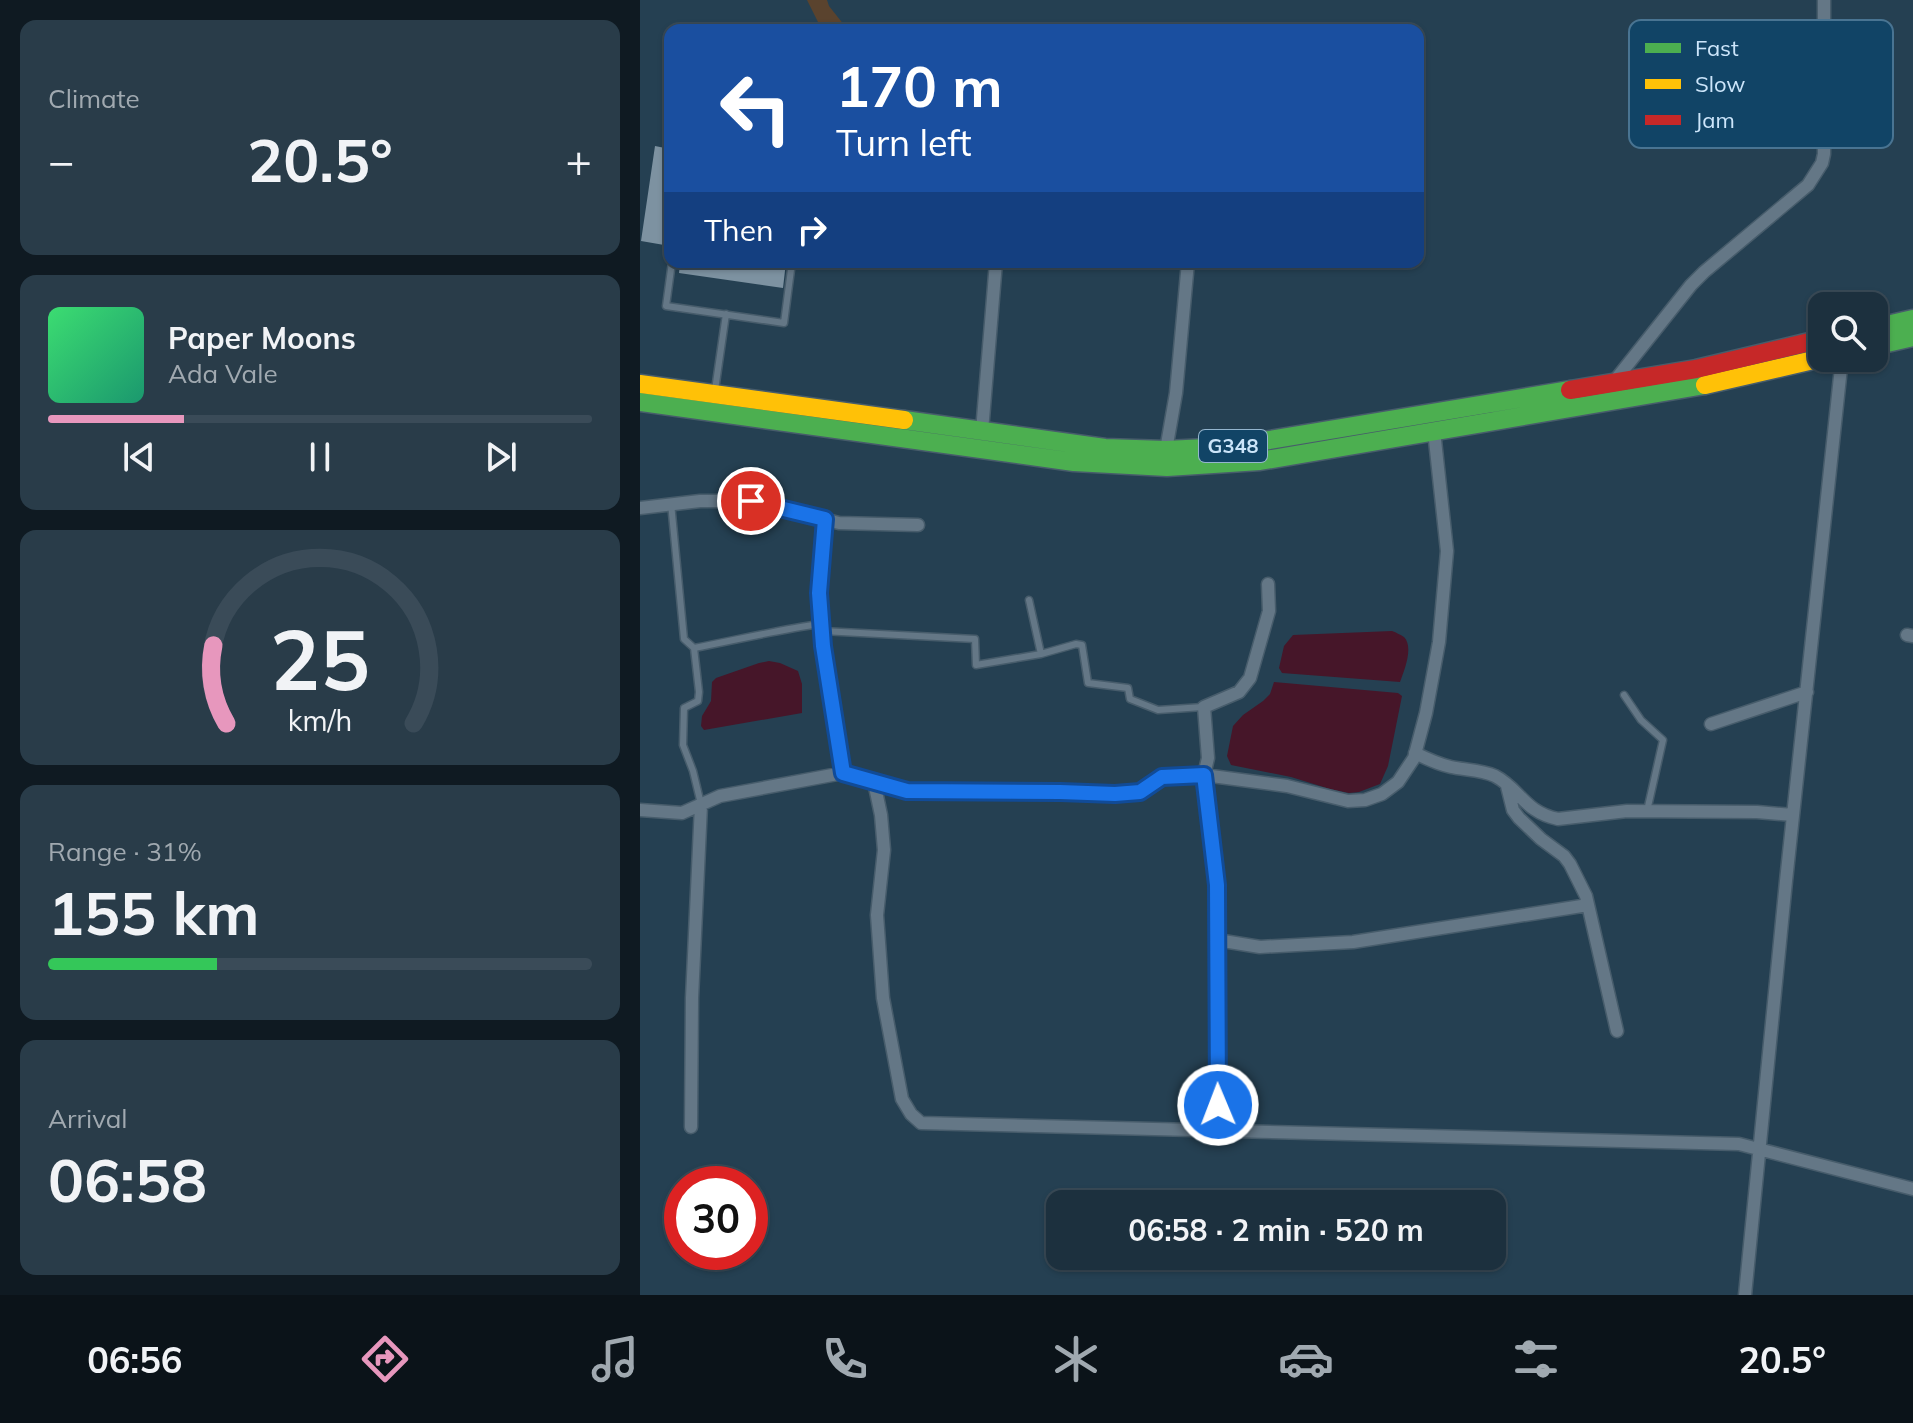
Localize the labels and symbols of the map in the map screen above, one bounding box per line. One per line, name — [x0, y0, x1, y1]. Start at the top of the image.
legend — [1629, 20, 1893, 148]
text: Fast — [1695, 34, 1739, 62]
text: Slow — [1695, 70, 1745, 98]
text: Jam — [1695, 106, 1735, 134]
road number: G348 — [1199, 430, 1267, 462]
pin — [717, 467, 785, 535]
position arrow — [1176, 1063, 1260, 1147]
speed limit sign: 30 — [664, 1166, 768, 1270]

